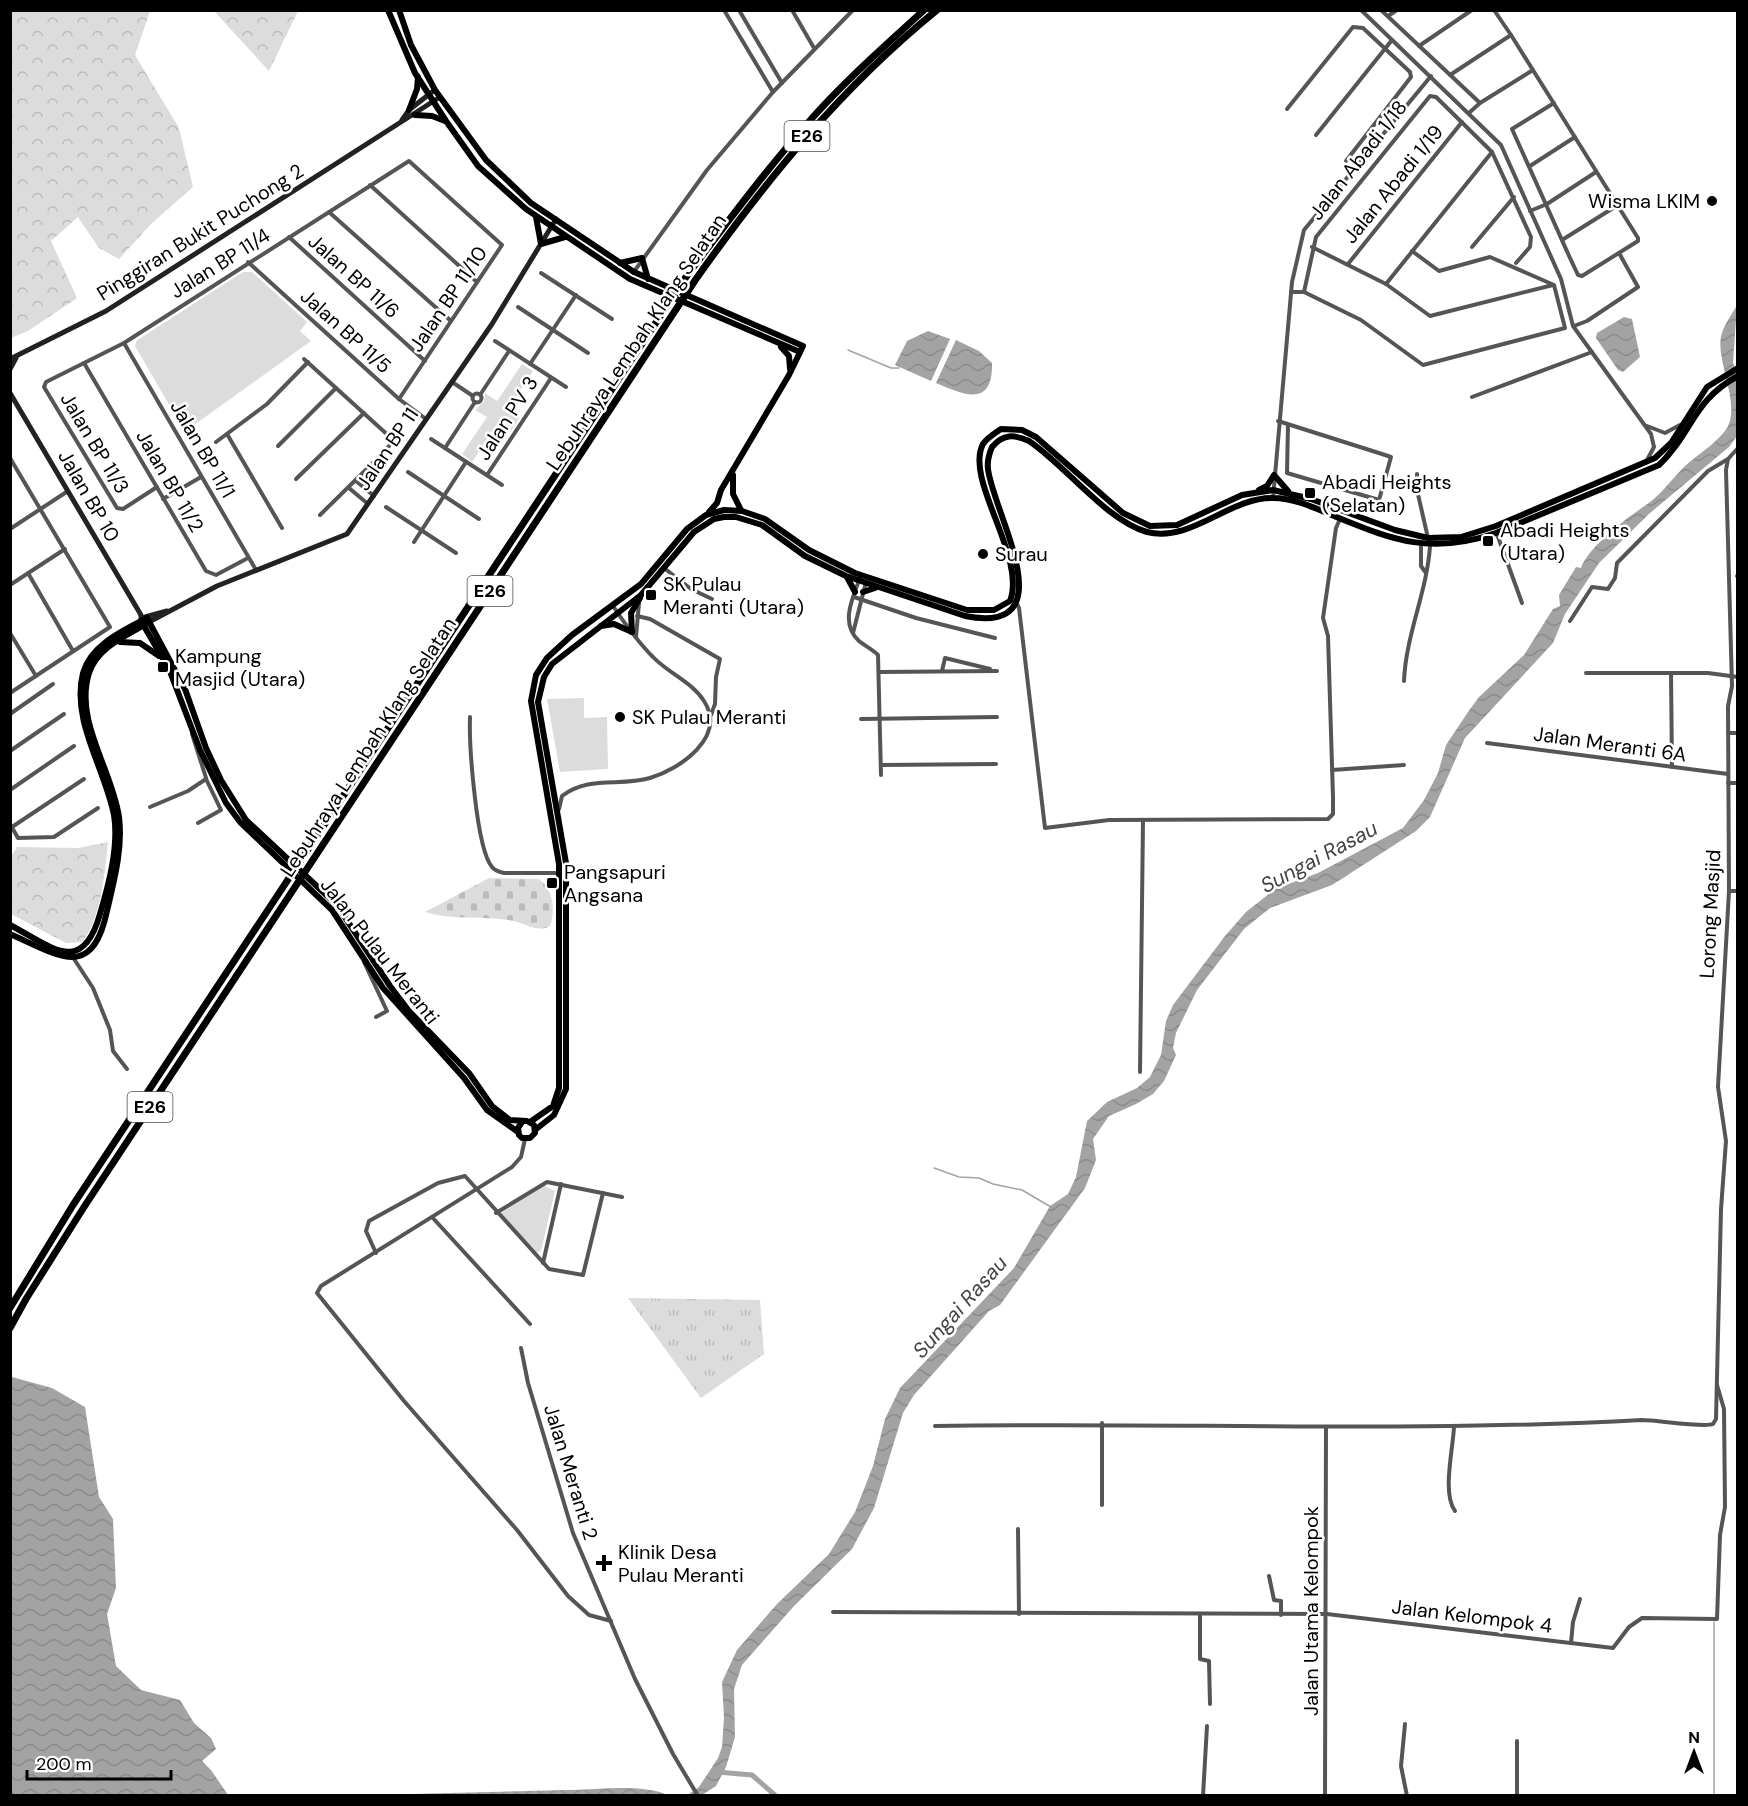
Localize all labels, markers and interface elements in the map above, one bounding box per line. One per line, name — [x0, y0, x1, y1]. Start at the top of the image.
street label: Jalan Abadi 1/18 — [1303, 95, 1413, 225]
street label: Jalan Abadi 1/19 — [1337, 119, 1449, 249]
road number: E26 — [784, 121, 830, 151]
street label: Pinggiran Bukit Puchong 2 — [92, 158, 308, 306]
place label: Wisma LKIM — [1588, 188, 1700, 214]
marker: Wisma LKIM — [1705, 194, 1719, 208]
street label: Lebuhraya Lembah Klang Selatan — [540, 209, 732, 475]
street label: Jalan BP 11/4 — [165, 222, 275, 304]
street label: Jalan BP 11/6 — [303, 228, 405, 324]
street label: Jalan BP 11/10 — [403, 241, 493, 357]
street label: Jalan BP 11/5 — [295, 283, 397, 379]
street label: Jalan PV 3 — [470, 371, 544, 465]
street label: Jalan BP 11/3 — [55, 388, 135, 498]
street label: Jalan BP 11/1 — [165, 395, 241, 503]
street label: Jalan BP 11 — [350, 403, 424, 495]
street label: Jalan BP 11/2 — [130, 425, 210, 537]
street label: Jalan BP 10 — [52, 445, 126, 547]
place label: Abadi Heights (Selatan) — [1322, 469, 1452, 518]
marker: Abadi Heights (Selatan) — [1303, 486, 1317, 500]
place label: Abadi Heights (Utara) — [1500, 517, 1630, 566]
marker: Abadi Heights (Utara) — [1481, 534, 1495, 548]
place label: Surau — [995, 541, 1048, 567]
marker: Surau — [976, 547, 990, 561]
place label: SK Pulau Meranti (Utara) — [663, 571, 804, 620]
road number: E26 — [468, 576, 512, 606]
marker: SK Pulau Meranti (Utara) — [644, 588, 658, 602]
street label: Lebuhraya Lembah Klang Selatan — [274, 612, 462, 882]
place label: Kampung Masjid (Utara) — [175, 643, 305, 692]
marker: Kampung Masjid (Utara) — [156, 660, 170, 674]
place label: SK Pulau Meranti — [632, 704, 786, 730]
marker: SK Pulau Meranti — [613, 710, 627, 724]
street label: Jalan Meranti 6A — [1532, 720, 1688, 768]
water label: Sungai Rasau — [1256, 814, 1382, 900]
street label: Lorong Masjid — [1694, 849, 1726, 979]
place label: Pangsapuri Angsana — [564, 859, 666, 908]
street label: Jalan Pulau Meranti — [315, 873, 445, 1029]
marker: Pangsapuri Angsana — [545, 876, 559, 890]
road number: E26 — [128, 1092, 172, 1122]
water label: Sungai Rasau — [906, 1250, 1014, 1364]
street label: Jalan Meranti 2 — [538, 1401, 604, 1543]
street label: Jalan Utama Kelompok — [1298, 1506, 1324, 1716]
place label: Klinik Desa Pulau Meranti — [618, 1539, 744, 1588]
marker: Klinik Desa Pulau Meranti — [595, 1554, 613, 1572]
street label: Jalan Kelompok 4 — [1390, 1593, 1554, 1639]
north arrow — [1664, 1722, 1724, 1782]
text: N — [1688, 1727, 1700, 1748]
scale bar — [27, 1743, 171, 1781]
text: 200 m — [36, 1752, 92, 1776]

